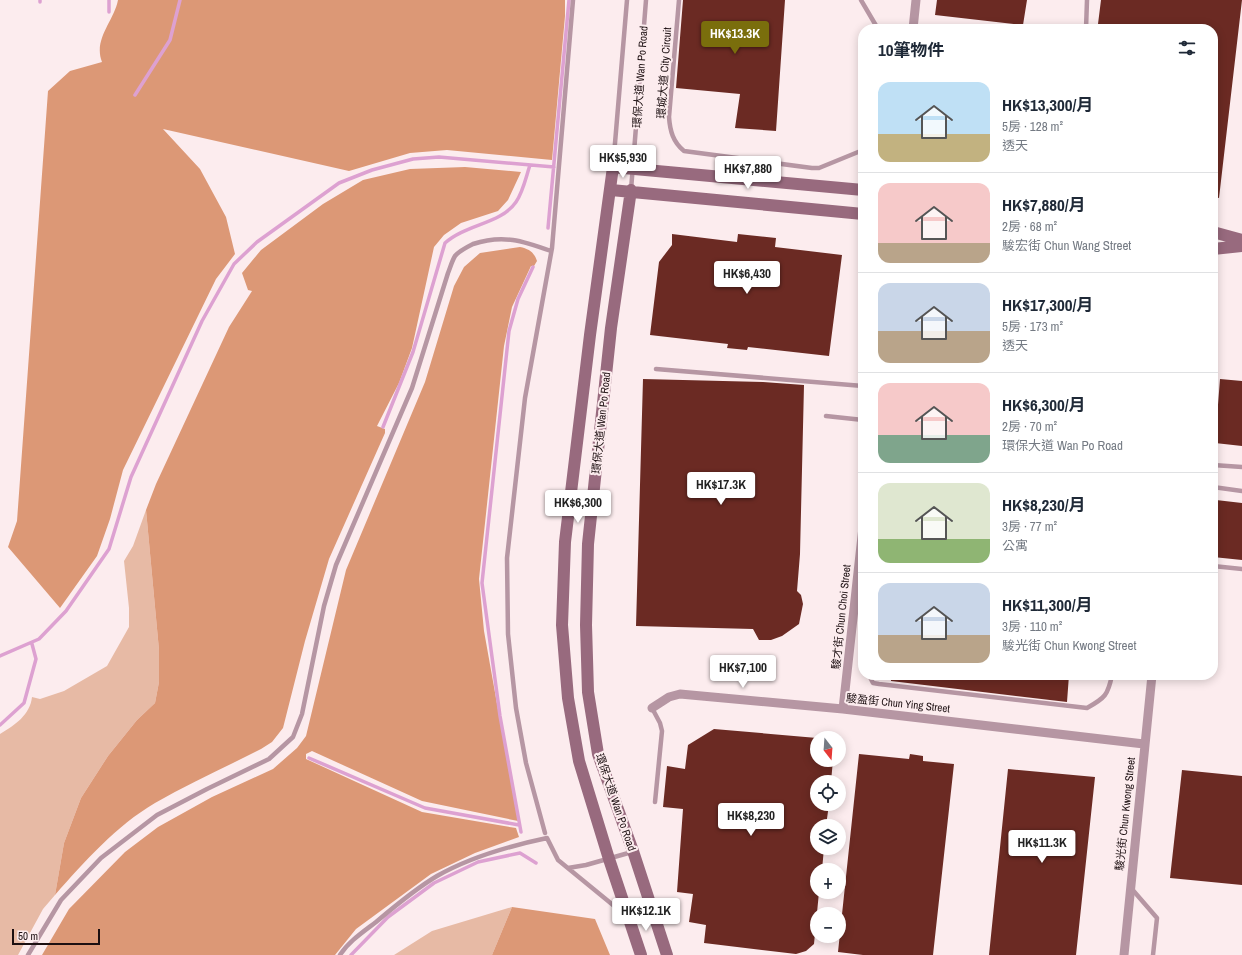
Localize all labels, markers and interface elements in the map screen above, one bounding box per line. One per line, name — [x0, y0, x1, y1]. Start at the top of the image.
pin: HK$13.3K — [694, 21, 776, 55]
street label: 環保大道 Wan Po Road — [629, 25, 651, 129]
text: HK$13.3K — [710, 25, 760, 42]
street label: 環城大道 City Circuit — [654, 26, 674, 119]
icon: filters — [1176, 37, 1198, 59]
text: 10筆物件 — [878, 38, 945, 61]
text: HK$13,300/月 — [1002, 93, 1093, 116]
icon: home — [910, 98, 958, 146]
text: 5房 · 128 m² — [1002, 118, 1063, 135]
text: 透天 — [1002, 137, 1028, 154]
pin: HK$5,930 — [582, 145, 664, 179]
text: HK$5,930 — [599, 149, 647, 166]
pin: HK$7,880 — [707, 156, 789, 190]
text: HK$7,880 — [724, 160, 772, 177]
text: HK$7,880/月 — [1002, 193, 1086, 216]
icon: home — [910, 199, 958, 247]
text: 2房 · 68 m² — [1002, 218, 1057, 235]
text: 駿宏街 Chun Wang Street — [1002, 237, 1131, 254]
pin: HK$6,430 — [706, 261, 788, 295]
text: HK$6,430 — [723, 265, 771, 282]
text: HK$17,300/月 — [1002, 293, 1093, 316]
icon: home — [910, 299, 958, 347]
text: 5房 · 173 m² — [1002, 318, 1063, 335]
text: 透天 — [1002, 337, 1028, 354]
street label: 環保大道 Wan Po Road — [589, 371, 613, 475]
text: HK$6,300/月 — [1002, 393, 1086, 416]
icon: home — [910, 399, 958, 447]
text: 2房 · 70 m² — [1002, 418, 1057, 435]
text: 環保大道 Wan Po Road — [1002, 437, 1123, 454]
pin: HK$17.3K — [680, 472, 762, 506]
text: HK$17.3K — [696, 476, 746, 493]
pin: HK$6,300 — [537, 490, 619, 524]
text: HK$8,230/月 — [1002, 493, 1086, 516]
text: HK$6,300 — [554, 494, 602, 511]
icon: home — [910, 499, 958, 547]
text: 3房 · 77 m² — [1002, 518, 1057, 535]
text: 公寓 — [1002, 537, 1028, 554]
street label: 駿才街 Chun Choi Street — [829, 563, 854, 670]
text: HK$11,300/月 — [1002, 593, 1093, 616]
icon: home — [910, 599, 958, 647]
text: 3房 · 110 m² — [1002, 618, 1062, 635]
text: 駿光街 Chun Kwong Street — [1002, 637, 1136, 654]
pin: HK$7,100 — [702, 655, 784, 689]
text: HK$7,100 — [719, 659, 767, 676]
street label: 駿盈街 Chun Ying Street — [845, 691, 951, 715]
north arrow — [810, 731, 846, 767]
map controls — [810, 731, 846, 943]
street label: 環保大道 Wan Po Road — [593, 751, 639, 853]
street label: 駿光街 Chun Kwong Street — [1112, 756, 1138, 871]
button: locate — [810, 775, 846, 811]
pin: HK$8,230 — [710, 803, 792, 837]
text: HK$8,230 — [727, 807, 775, 824]
button: layers — [810, 819, 846, 855]
pin: HK$11.3K — [1001, 830, 1083, 864]
text: HK$11.3K — [1017, 834, 1067, 851]
button: + — [810, 863, 846, 899]
pin: HK$12.1K — [605, 898, 687, 932]
text: HK$12.1K — [621, 902, 671, 919]
button: − — [810, 907, 846, 943]
scale bar — [12, 927, 100, 946]
text: 50 m — [18, 929, 38, 943]

